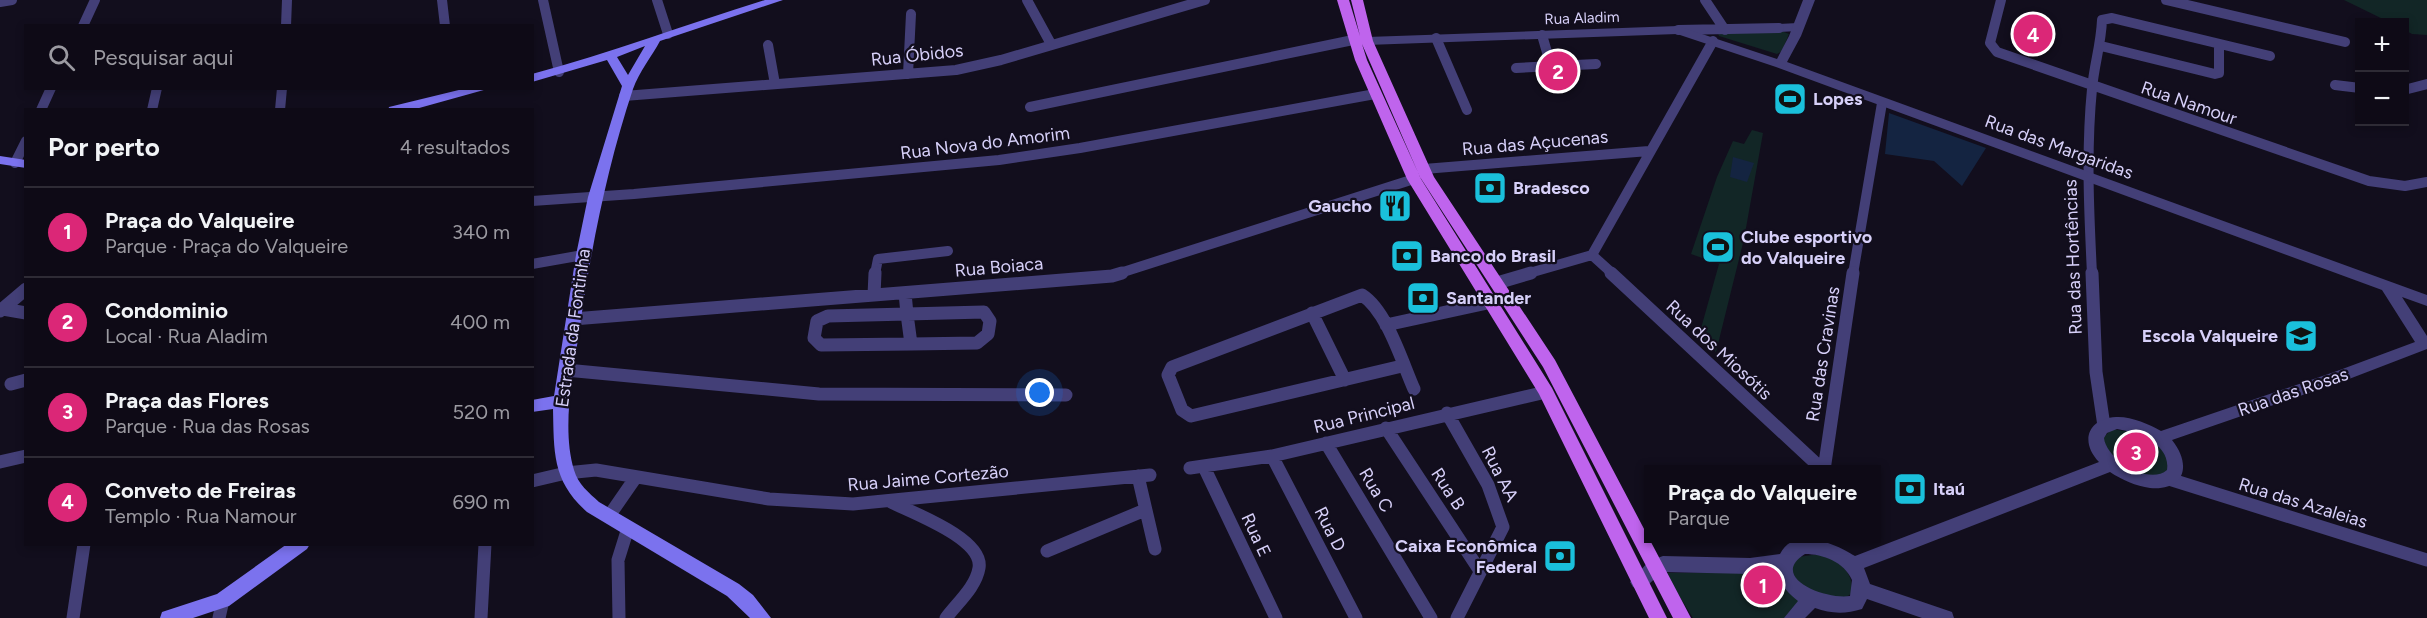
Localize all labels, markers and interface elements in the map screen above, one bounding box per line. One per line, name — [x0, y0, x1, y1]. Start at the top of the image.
street label: Rua Aladim — [1544, 8, 1620, 28]
pin: 4 — [2014, 12, 2052, 57]
map controls — [2355, 18, 2409, 126]
button: + — [2355, 18, 2409, 72]
search box — [24, 24, 534, 90]
street label: Rua Óbidos — [870, 39, 964, 71]
icon: search — [45, 41, 78, 74]
text: Pesquisar aqui — [93, 44, 234, 71]
pin: 2 — [1538, 48, 1578, 94]
button: − — [2355, 72, 2409, 126]
street label: Rua Namour — [2138, 76, 2240, 130]
sports icon: Lopes — [1772, 81, 1808, 117]
place label: Lopes — [1813, 88, 1863, 110]
street label: Rua das Margaridas — [1982, 110, 2136, 184]
street label: Rua Nova do Amorim — [899, 122, 1071, 164]
street label: Rua das Açucenas — [1461, 126, 1609, 160]
text: Por perto — [48, 131, 160, 163]
text: 4 resultados — [400, 135, 510, 159]
bank icon: Bradesco — [1472, 170, 1508, 206]
place label: Bradesco — [1513, 177, 1590, 199]
street label: Rua das Hortências — [2059, 179, 2087, 335]
restaurant icon: Gaucho — [1377, 188, 1413, 224]
place label: Gaucho — [1308, 195, 1372, 217]
text: Praça do Valqueire — [105, 207, 295, 234]
text: 1 — [63, 220, 72, 244]
text: 340 m — [452, 220, 510, 244]
place label: Clube esportivo do Valqueire — [1741, 226, 1872, 269]
sports icon: Clube esportivo do Valqueire — [1700, 229, 1736, 265]
text: Parque · Praça do Valqueire — [105, 234, 348, 258]
bank icon: Banco do Brasil — [1389, 238, 1425, 274]
place label: Banco do Brasil — [1430, 245, 1556, 267]
street label: Estrada da Fontinha — [551, 247, 595, 409]
street label: Rua Boiaca — [954, 252, 1044, 282]
bank icon: Santander — [1405, 280, 1441, 316]
street label: Rua das Cravinas — [1801, 285, 1845, 423]
place label: Santander — [1446, 287, 1531, 309]
street label: Rua dos Miosótis — [1661, 295, 1777, 405]
text: Condominio — [105, 297, 228, 324]
text: 2 — [62, 310, 73, 334]
text: 400 m — [450, 310, 510, 334]
school or university icon: Escola Valqueire — [2283, 318, 2319, 354]
text: Local · Rua Aladim — [105, 324, 268, 348]
place label: Escola Valqueire — [2142, 325, 2278, 347]
street label: Rua das Rosas — [2235, 363, 2351, 421]
your location — [1025, 378, 1054, 407]
text: Praça das Flores — [105, 387, 269, 414]
street label: Rua Principal — [1311, 392, 1417, 438]
text: 3 — [62, 400, 73, 424]
text: 520 m — [453, 400, 510, 424]
text: Parque · Rua das Rosas — [105, 414, 310, 438]
pin: 3 — [2116, 430, 2156, 474]
street label: Rua AA — [1477, 443, 1523, 505]
street label: Rua Jaime Cortezão — [847, 460, 1009, 496]
street label: Rua C — [1354, 464, 1398, 516]
street label: Rua B — [1426, 464, 1470, 514]
popup — [1644, 465, 1881, 543]
bank icon: Itaú — [1892, 471, 1928, 507]
street label: Rua das Azaleias — [2236, 473, 2370, 533]
text: Conveto de Freiras — [105, 477, 296, 504]
place label: Itaú — [1933, 478, 1965, 500]
text: Praça do Valqueire — [1668, 479, 1857, 506]
text: 4 — [61, 490, 74, 514]
text: 690 m — [453, 490, 510, 514]
street label: Rua D — [1309, 503, 1351, 555]
text: Templo · Rua Namour — [105, 504, 297, 528]
text: Parque — [1668, 506, 1730, 530]
street label: Rua E — [1236, 510, 1276, 560]
place label: Caixa Econômica Federal — [1395, 535, 1537, 578]
bank icon: Caixa Econômica Federal — [1542, 538, 1578, 574]
pin: 1 — [1744, 562, 1782, 608]

